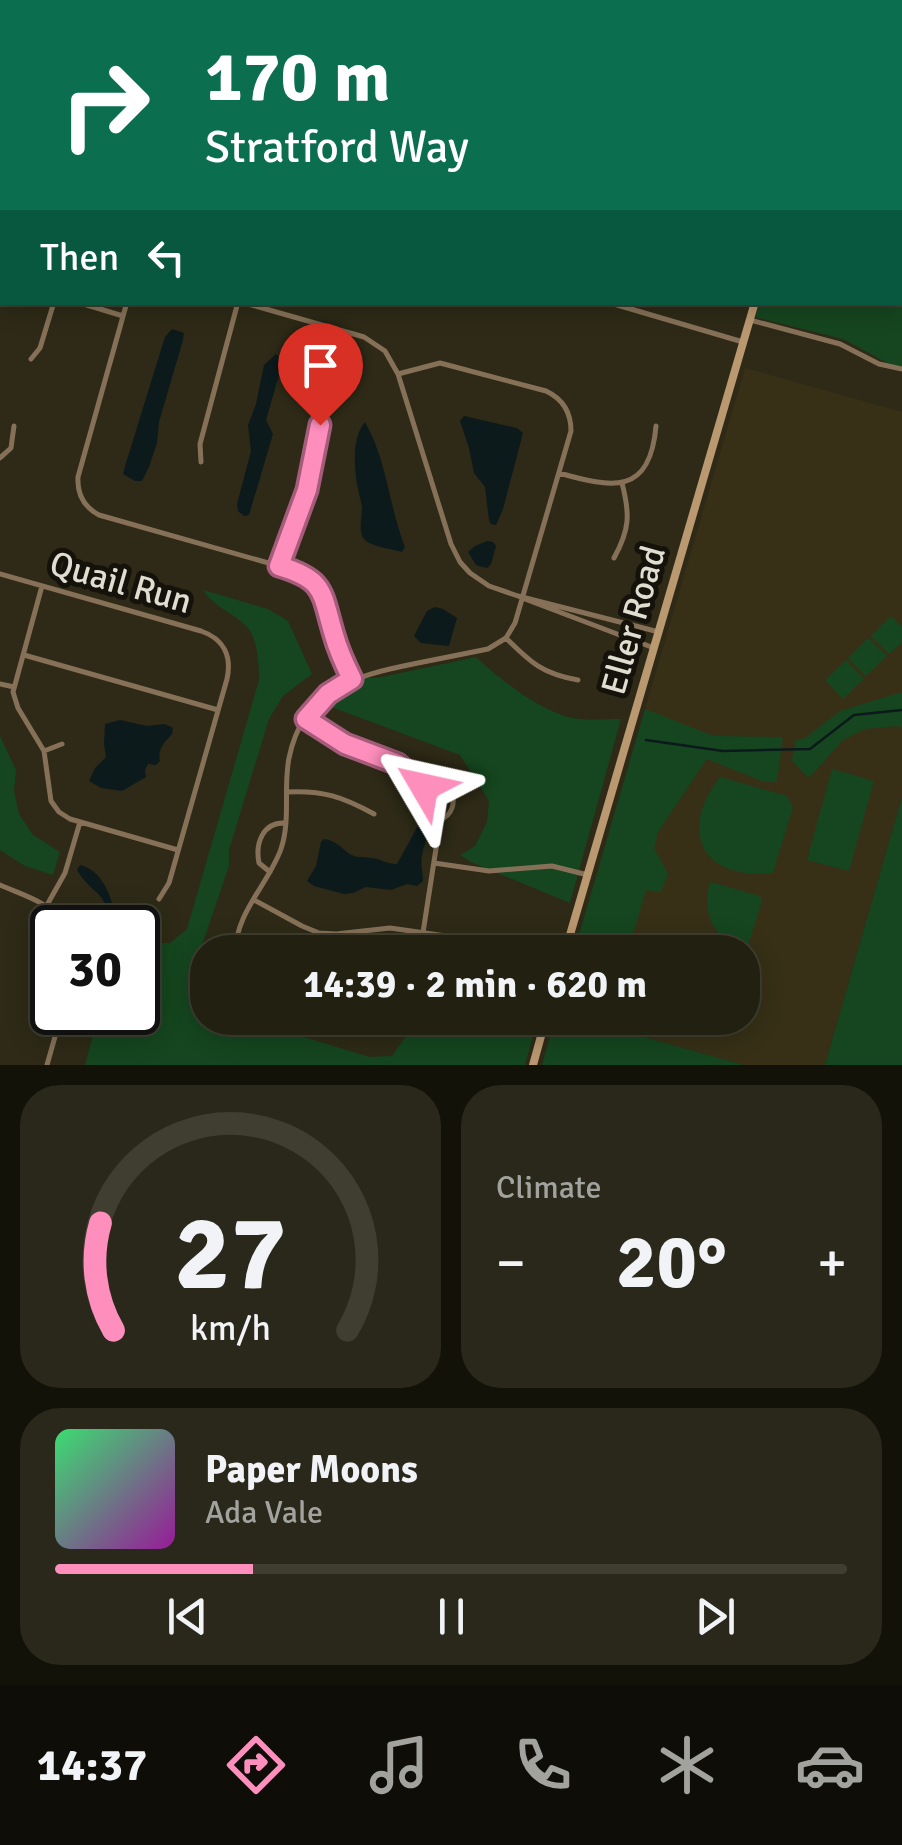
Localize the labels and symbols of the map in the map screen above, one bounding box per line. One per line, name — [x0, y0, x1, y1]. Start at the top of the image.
pin — [278, 323, 363, 426]
street label: Eller Road — [592, 541, 675, 699]
street label: Quail Run — [45, 542, 197, 623]
position arrow — [372, 735, 476, 839]
speed limit sign: 30 — [30, 905, 160, 1035]

